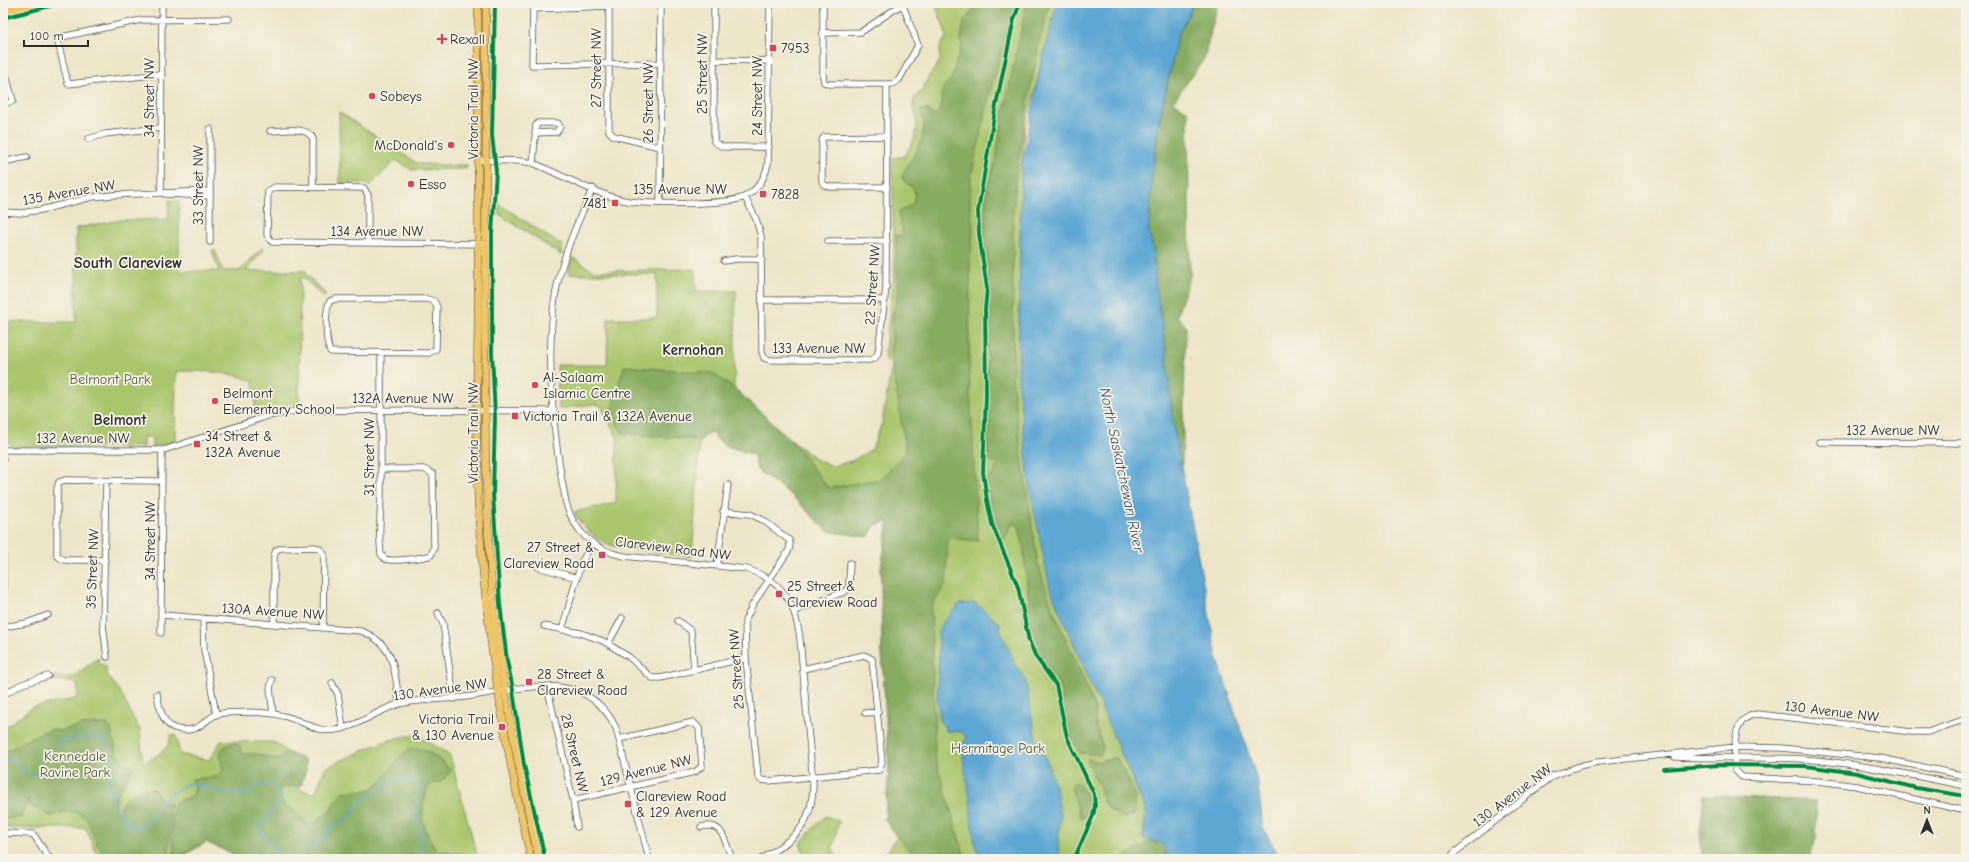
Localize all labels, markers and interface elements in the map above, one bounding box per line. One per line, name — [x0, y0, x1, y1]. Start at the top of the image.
scale bar — [24, 22, 88, 48]
street label: 27 Street NW — [588, 27, 605, 108]
text: 100 m — [30, 29, 63, 43]
place label: Rexall — [450, 31, 485, 48]
street label: 25 Street NW — [694, 33, 711, 114]
marker: Rexall — [437, 34, 447, 44]
place label: 7953 — [781, 40, 810, 57]
marker: 7953 — [768, 43, 778, 53]
street label: 24 Street NW — [749, 55, 766, 136]
street label: 34 Street NW — [141, 57, 158, 138]
street label: Victoria Trail NW — [465, 58, 482, 160]
street label: 26 Street NW — [640, 62, 657, 143]
place label: Sobeys — [380, 88, 422, 105]
marker: Sobeys — [367, 91, 377, 101]
place label: McDonald's — [374, 137, 443, 154]
marker: McDonald's — [446, 140, 456, 150]
street label: 33 Street NW — [190, 144, 207, 225]
street label: 135 Avenue NW — [22, 176, 117, 209]
place label: Esso — [419, 176, 446, 193]
marker: Esso — [406, 179, 416, 189]
street label: 135 Avenue NW — [633, 181, 728, 198]
place label: 7828 — [771, 186, 799, 203]
marker: 7828 — [758, 189, 768, 199]
place label: 7481 — [582, 195, 607, 212]
marker: 7481 — [610, 198, 620, 208]
street label: 134 Avenue NW — [331, 223, 424, 240]
street label: 22 Street NW — [861, 243, 884, 326]
district label: South Clareview — [74, 254, 182, 272]
street label: 133 Avenue NW — [772, 340, 866, 357]
district label: Kernohan — [662, 341, 724, 359]
place label: Al-Salaam Islamic Centre — [543, 369, 630, 402]
park label: Belmont Park — [70, 371, 151, 388]
marker: Al-Salaam Islamic Centre — [530, 380, 540, 390]
street label: Victoria Trail NW — [465, 382, 482, 484]
place label: Belmont Elementary School — [223, 385, 335, 418]
water label: North Saskatchewan River — [1096, 386, 1148, 555]
street label: 132A Avenue NW — [352, 390, 455, 407]
marker: Belmont Elementary School — [210, 396, 220, 406]
place label: Victoria Trail & 132A Avenue — [523, 408, 692, 425]
district label: Belmont — [94, 411, 147, 429]
marker: Victoria Trail & 132A Avenue — [510, 411, 520, 421]
street label: 31 Street NW — [361, 417, 378, 496]
street label: 132 Avenue NW — [1846, 422, 1940, 439]
place label: 34 Street & 132A Avenue — [205, 428, 280, 461]
street label: 132 Avenue NW — [36, 430, 130, 447]
marker: 34 Street & 132A Avenue — [192, 439, 202, 449]
street label: 34 Street NW — [142, 500, 159, 581]
street label: 35 Street NW — [83, 528, 102, 610]
street label: Clareview Road NW — [614, 533, 733, 564]
place label: 27 Street & Clareview Road — [503, 539, 594, 572]
marker: 27 Street & Clareview Road — [597, 550, 607, 560]
place label: 25 Street & Clareview Road — [787, 578, 878, 611]
marker: 25 Street & Clareview Road — [774, 589, 784, 599]
street label: 130A Avenue NW — [221, 599, 326, 624]
street label: 25 Street NW — [725, 627, 748, 710]
place label: 28 Street & Clareview Road — [537, 666, 628, 699]
street label: 130 Avenue NW — [392, 674, 489, 704]
marker: 28 Street & Clareview Road — [524, 677, 534, 687]
street label: 130 Avenue NW — [1784, 697, 1881, 726]
place label: Victoria Trail & 130 Avenue — [412, 711, 494, 744]
street label: 28 Street NW — [557, 712, 592, 795]
marker: Victoria Trail & 130 Avenue — [497, 722, 507, 732]
park label: Hermitage Park — [951, 740, 1045, 757]
park label: Kennedale Ravine Park — [40, 748, 111, 781]
street label: 129 Avenue NW — [599, 751, 694, 790]
street label: 130 Avenue NW — [1469, 760, 1556, 831]
place label: Clareview Road & 129 Avenue — [636, 788, 727, 821]
marker: Clareview Road & 129 Avenue — [623, 799, 633, 809]
north arrow — [1907, 800, 1947, 840]
text: N — [1923, 804, 1931, 817]

